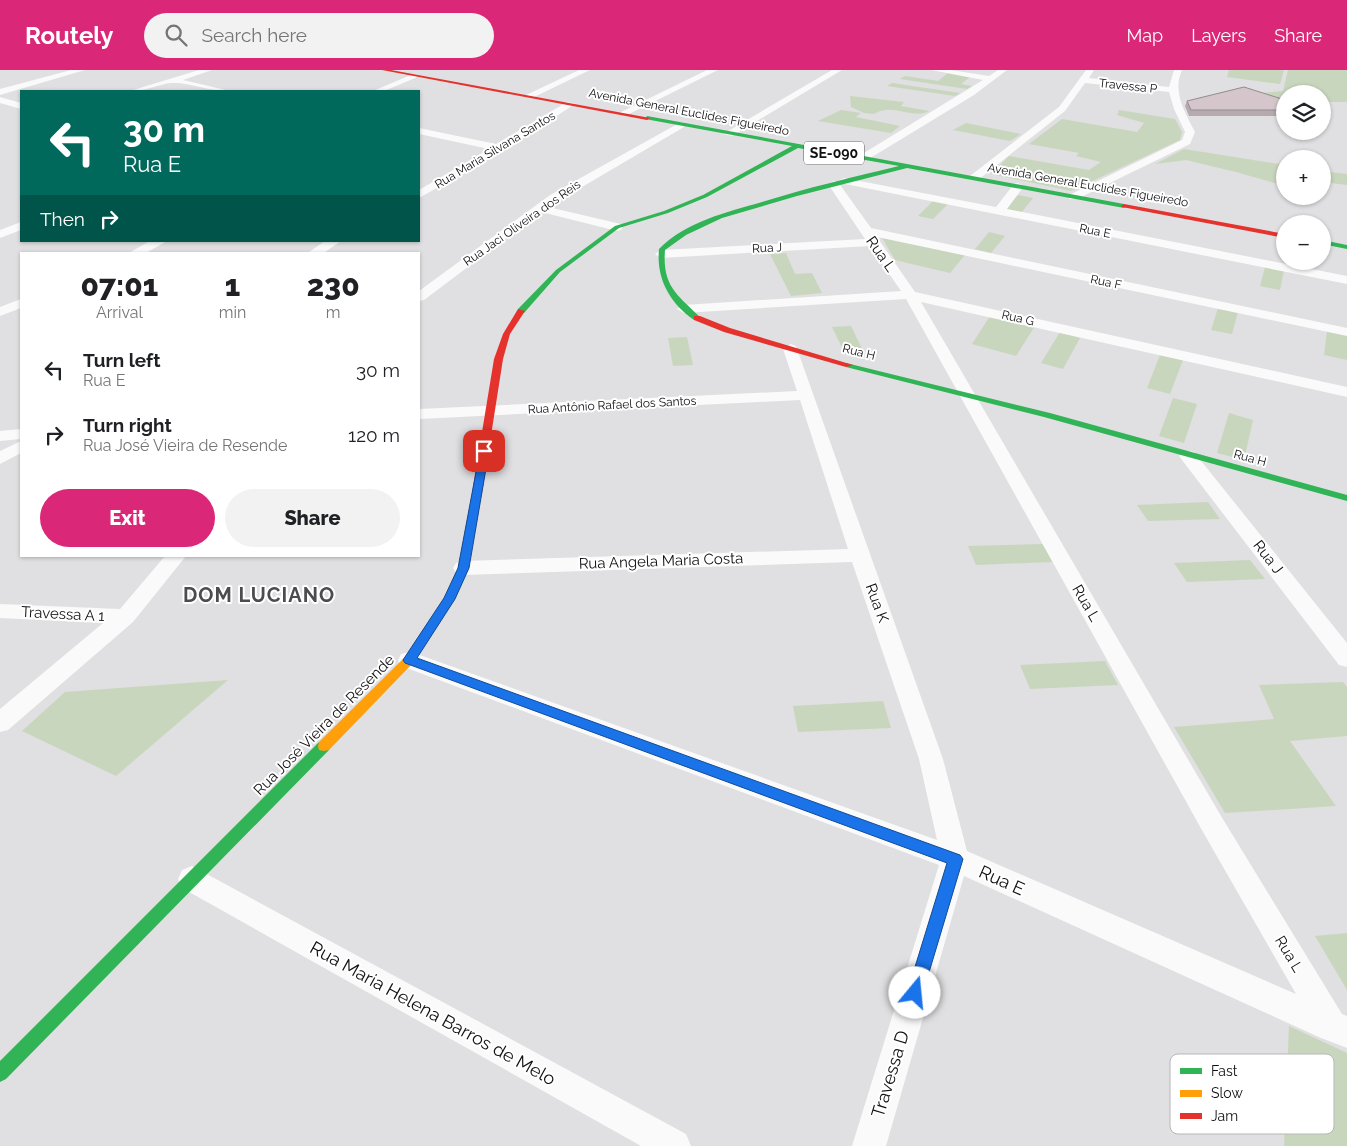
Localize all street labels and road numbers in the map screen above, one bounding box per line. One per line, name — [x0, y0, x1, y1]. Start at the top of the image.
street label: Travessa P — [1098, 76, 1158, 96]
street label: Avenida General Euclides Figueiredo — [588, 86, 790, 138]
street label: Rua Maria Silvana Santos — [432, 108, 558, 192]
road number: SE-090 — [804, 142, 864, 165]
street label: Avenida General Euclides Figueiredo — [986, 160, 1190, 210]
street label: Rua Jaci Oliveira dos Reis — [461, 177, 583, 269]
street label: Rua E — [1078, 221, 1112, 241]
street label: Rua L — [862, 233, 900, 275]
street label: Rua J — [752, 240, 782, 256]
street label: Rua F — [1089, 272, 1123, 292]
street label: Rua G — [1000, 307, 1036, 329]
street label: Rua H — [841, 341, 877, 363]
street label: Rua Antônio Rafael dos Santos — [527, 394, 697, 416]
street label: Rua H — [1232, 447, 1268, 469]
street label: Rua J — [1249, 537, 1287, 577]
street label: Rua Angela Maria Costa — [578, 549, 744, 573]
street label: Rua K — [862, 581, 892, 625]
street label: Rua L — [1068, 581, 1104, 625]
street label: Travessa A 1 — [21, 603, 106, 625]
street label: Rua José Vieira de Resende — [250, 651, 398, 799]
street label: Rua E — [976, 861, 1028, 899]
street label: Rua L — [1271, 933, 1307, 976]
street label: Rua Maria Helena Barros de Melo — [307, 937, 560, 1090]
street label: Travessa D — [867, 1028, 913, 1120]

